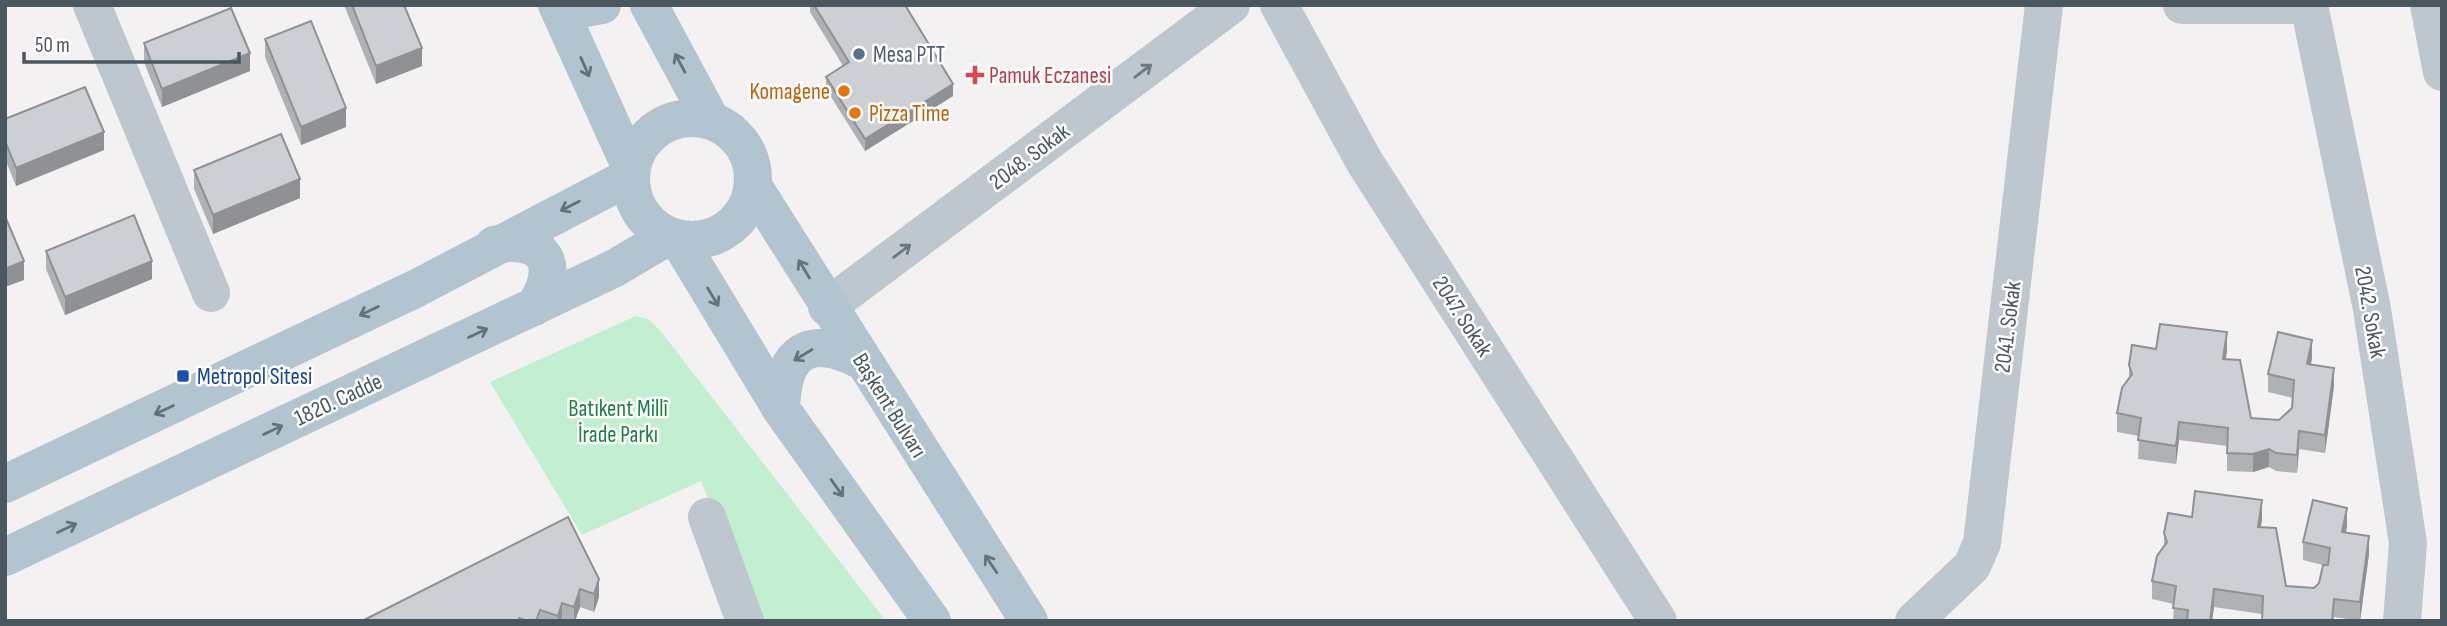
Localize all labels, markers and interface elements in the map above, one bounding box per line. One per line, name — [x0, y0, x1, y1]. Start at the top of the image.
scale bar — [24, 21, 240, 65]
text: 50 m — [35, 33, 70, 58]
place label: Mesa PTT — [873, 41, 945, 69]
marker: Mesa PTT — [851, 46, 867, 62]
one-way arrow — [673, 53, 686, 74]
one-way arrow — [580, 57, 593, 78]
place label: Pamuk Eczanesi — [989, 62, 1111, 90]
one-way arrow — [1133, 64, 1152, 78]
marker: Pamuk Eczanesi — [967, 67, 983, 83]
place label: Komagene — [749, 78, 830, 106]
marker: Komagene — [836, 83, 852, 99]
place label: Pizza Time — [869, 100, 950, 128]
marker: Pizza Time — [847, 105, 863, 121]
street label: 2048. Sokak — [984, 117, 1075, 196]
one-way arrow — [560, 200, 581, 214]
one-way arrow — [892, 244, 911, 259]
one-way arrow — [797, 259, 811, 279]
street label: 2042. Sokak — [2348, 264, 2392, 360]
street label: 2047. Sokak — [1426, 271, 1499, 362]
street label: 2041. Sokak — [1988, 280, 2028, 374]
one-way arrow — [707, 286, 721, 306]
one-way arrow — [359, 305, 380, 319]
one-way arrow — [467, 326, 488, 339]
one-way arrow — [794, 348, 814, 362]
street label: Başkent Bulvarı — [846, 348, 932, 463]
place label: Metropol Sitesi — [197, 363, 312, 391]
street label: 1820. Cadde — [290, 367, 387, 432]
marker: Metropol Sitesi — [175, 368, 191, 384]
park label: Batıkent Millî İrade Parkı — [568, 395, 668, 449]
one-way arrow — [154, 404, 175, 418]
one-way arrow — [262, 423, 283, 436]
one-way arrow — [830, 478, 844, 497]
one-way arrow — [56, 520, 77, 534]
one-way arrow — [984, 555, 999, 574]

